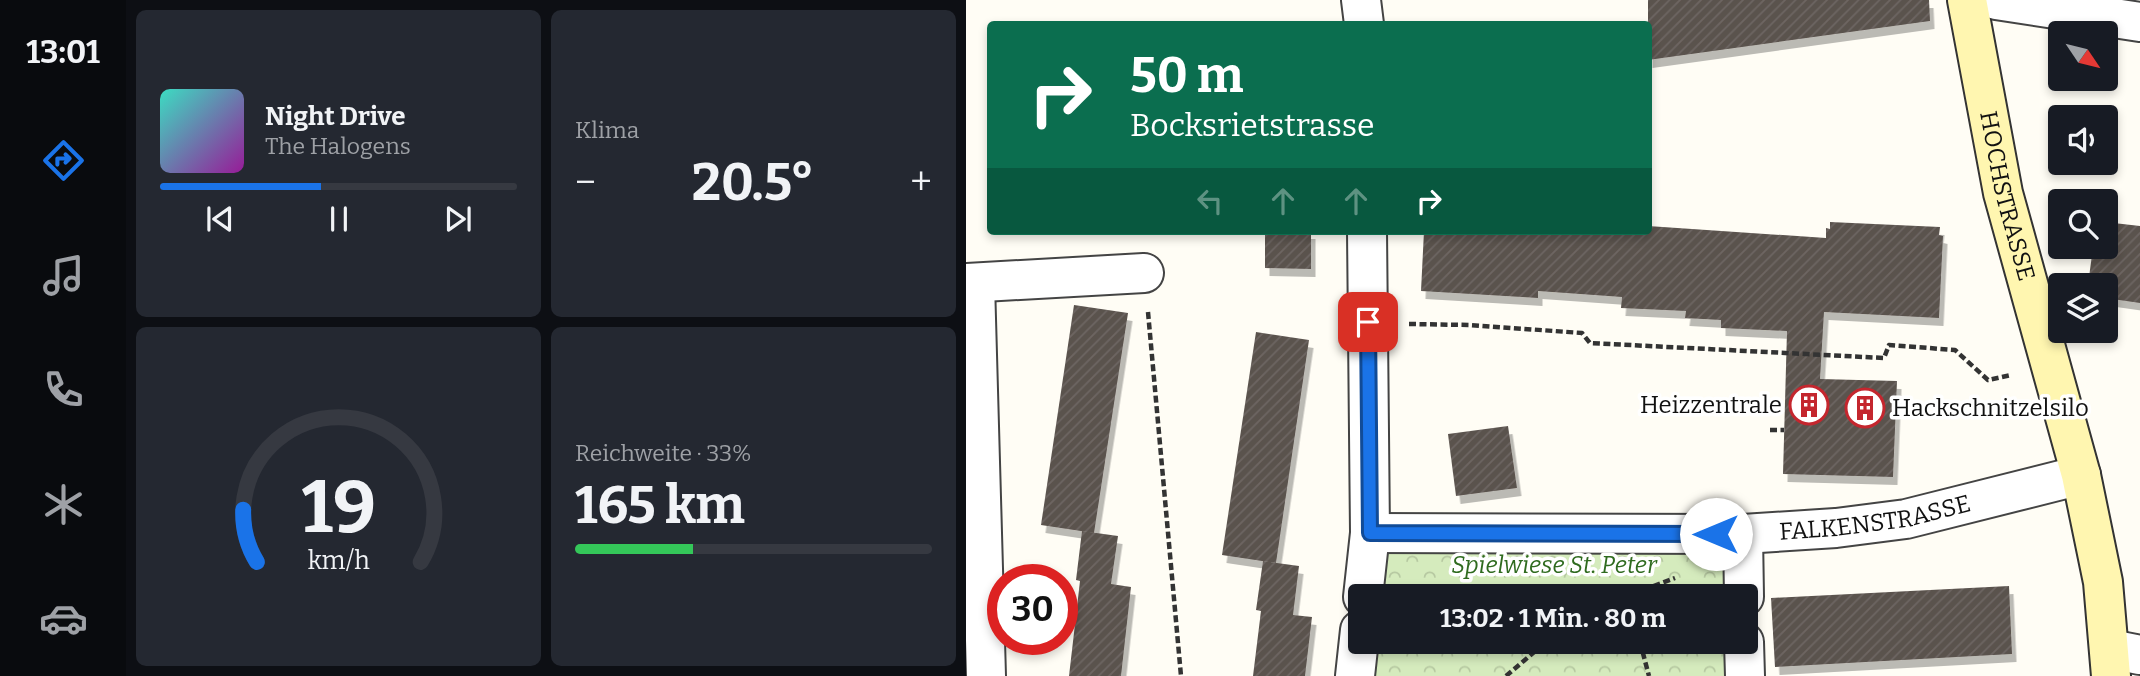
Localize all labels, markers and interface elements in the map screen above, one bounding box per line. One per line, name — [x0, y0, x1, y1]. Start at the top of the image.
north arrow — [2048, 21, 2118, 91]
map controls — [2048, 21, 2118, 343]
text: 13:01 — [26, 33, 100, 71]
text: 50 m — [1130, 46, 1243, 105]
icon: right — [1015, 49, 1106, 140]
text: Night Drive — [265, 101, 406, 132]
button: sound — [2048, 105, 2118, 175]
text: Bocksrietstrasse — [1130, 106, 1375, 144]
street label: HOCHSTRASSE — [1974, 109, 2041, 284]
text: Klima — [575, 116, 639, 144]
text: The Halogens — [265, 132, 411, 160]
icon: directions — [39, 136, 88, 185]
text: 20.5° — [692, 151, 815, 214]
text: − — [575, 159, 596, 205]
text: + — [910, 159, 932, 205]
icon: left — [1191, 182, 1229, 220]
icon: ahead — [1264, 182, 1302, 220]
icon: ahead — [1337, 182, 1375, 220]
icon: right — [1410, 182, 1448, 220]
button: search — [2048, 189, 2118, 259]
icon: previous — [201, 200, 239, 238]
icon: pause — [320, 200, 358, 238]
icon: next — [439, 200, 477, 238]
icon: music — [39, 251, 88, 300]
button: layers — [2048, 273, 2118, 343]
pin — [1338, 292, 1398, 352]
icon: arrive — [1349, 303, 1387, 341]
icon: phone — [39, 365, 88, 414]
building icon: Heizzentrale — [1788, 384, 1830, 426]
building icon: Hackschnitzelsilo — [1844, 387, 1886, 429]
place label: Heizzentrale — [1640, 391, 1782, 419]
place label: Hackschnitzelsilo — [1892, 394, 2089, 422]
text: Reichweite · 33% — [575, 439, 752, 467]
text: 19 — [301, 465, 376, 552]
text: 165 km — [575, 474, 745, 537]
icon: climate — [39, 480, 88, 529]
street label: FALKENSTRASSE — [1778, 489, 1973, 546]
position arrow — [1679, 497, 1753, 571]
text: km/h — [308, 546, 370, 576]
park label: Spielwiese St. Peter — [1451, 551, 1658, 579]
speed limit sign: 30 — [987, 564, 1078, 655]
icon: car — [39, 594, 88, 643]
text: 13:02 · 1 Min. · 80 m — [1440, 603, 1666, 634]

